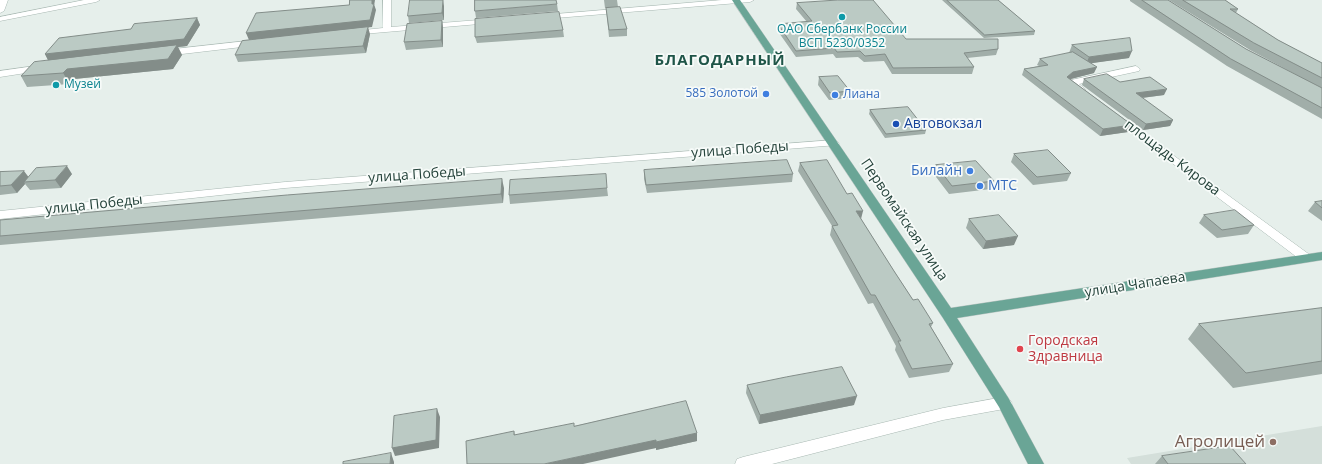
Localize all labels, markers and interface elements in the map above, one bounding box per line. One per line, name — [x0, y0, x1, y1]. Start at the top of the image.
marker: ОАО Сбербанк России ВСП 5230/0352 — [837, 12, 847, 22]
place label: ОАО Сбербанк России ВСП 5230/0352 — [777, 23, 907, 51]
district label: БЛАГОДАРНЫЙ — [654, 52, 786, 70]
place label: Музей — [64, 78, 101, 92]
marker: Музей — [51, 80, 61, 90]
place label: 585 Золотой — [686, 87, 758, 101]
place label: Лиана — [843, 88, 880, 102]
marker: 585 Золотой — [761, 89, 771, 99]
marker: Лиана — [830, 90, 840, 100]
place label: Автовокзал — [904, 116, 982, 132]
street label: площадь Кирова — [1121, 116, 1223, 200]
marker: Автовокзал — [891, 119, 901, 129]
street label: улица Победы — [691, 138, 789, 162]
street label: Первомайская улица — [857, 156, 951, 284]
street label: улица Победы — [368, 163, 466, 187]
place label: Билайн — [911, 163, 962, 179]
marker: Билайн — [965, 166, 975, 176]
place label: МТС — [988, 178, 1017, 194]
marker: МТС — [975, 181, 985, 191]
street label: улица Победы — [45, 192, 143, 218]
street label: улица Чапаева — [1083, 269, 1187, 301]
place label: Городская Здравница — [1028, 333, 1103, 366]
marker: Городская Здравница — [1015, 344, 1025, 354]
place label: Агролицей — [1175, 432, 1265, 452]
marker: Агролицей — [1268, 437, 1278, 447]

